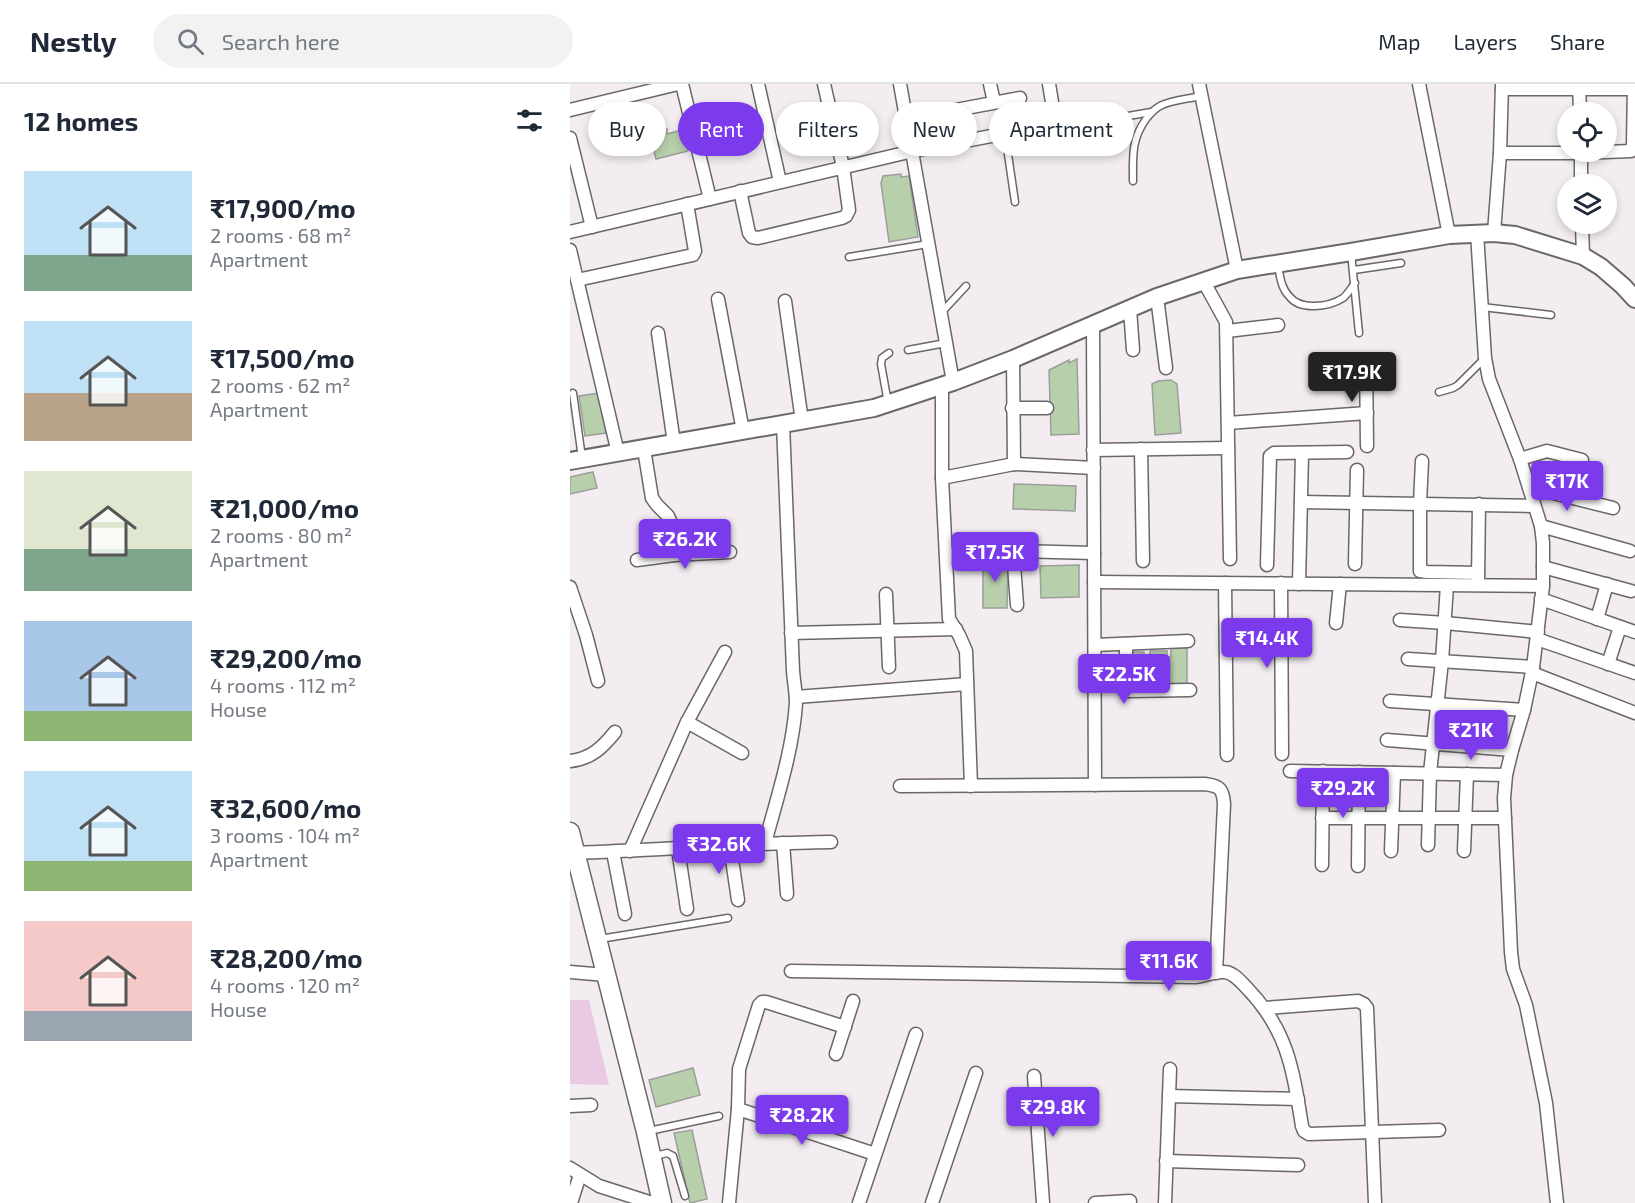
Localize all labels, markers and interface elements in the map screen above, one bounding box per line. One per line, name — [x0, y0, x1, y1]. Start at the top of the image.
search box — [153, 14, 573, 68]
text: Nestly — [30, 24, 117, 58]
icon: search — [174, 25, 207, 58]
text: Search here — [222, 28, 340, 54]
text: Map — [1378, 29, 1420, 54]
text: Layers — [1453, 29, 1517, 54]
text: Share — [1550, 29, 1605, 54]
chip: Buy — [588, 102, 666, 156]
chip: Rent — [678, 102, 764, 156]
chip: Filters — [776, 102, 879, 156]
chip: New — [891, 102, 977, 156]
chip: Apartment — [989, 102, 1134, 156]
map controls — [1557, 102, 1617, 234]
button: locate — [1557, 102, 1617, 162]
icon: filters — [513, 104, 546, 137]
text: 12 homes — [24, 105, 138, 136]
button: layers — [1557, 174, 1617, 234]
text: ₹17,900/mo — [210, 192, 355, 223]
icon: home — [72, 195, 144, 267]
text: 2 rooms · 68 m² — [210, 223, 351, 247]
text: Apartment — [210, 247, 308, 271]
text: ₹17,500/mo — [210, 342, 354, 373]
icon: home — [72, 345, 144, 417]
pin: ₹17.9K — [1303, 352, 1401, 403]
text: ₹17.9K — [1322, 359, 1382, 383]
text: 2 rooms · 62 m² — [210, 373, 350, 397]
text: Apartment — [210, 397, 308, 421]
pin: ₹17K — [1531, 461, 1603, 512]
text: ₹17K — [1545, 468, 1589, 492]
text: ₹21,000/mo — [210, 492, 359, 523]
icon: home — [72, 495, 144, 567]
pin: ₹26.2K — [636, 519, 734, 570]
text: 2 rooms · 80 m² — [210, 523, 352, 547]
text: ₹26.2K — [653, 526, 717, 550]
pin: ₹17.5K — [946, 532, 1044, 583]
text: ₹17.5K — [966, 539, 1024, 563]
text: Apartment — [210, 547, 308, 571]
pin: ₹14.4K — [1218, 618, 1316, 669]
text: ₹14.4K — [1235, 625, 1299, 649]
text: ₹29,200/mo — [210, 642, 362, 673]
icon: home — [72, 645, 144, 717]
pin: ₹22.5K — [1075, 654, 1173, 705]
text: ₹22.5K — [1092, 661, 1156, 685]
text: 4 rooms · 112 m² — [210, 673, 356, 697]
text: House — [210, 697, 267, 721]
pin: ₹21K — [1435, 710, 1507, 761]
text: ₹21K — [1449, 717, 1493, 741]
pin: ₹29.2K — [1294, 768, 1392, 819]
text: ₹29.2K — [1311, 775, 1375, 799]
text: ₹32,600/mo — [210, 792, 361, 823]
icon: home — [72, 795, 144, 867]
text: 3 rooms · 104 m² — [210, 823, 360, 847]
pin: ₹32.6K — [670, 824, 768, 875]
text: ₹32.6K — [687, 831, 751, 855]
text: Apartment — [210, 847, 308, 871]
pin: ₹11.6K — [1120, 941, 1218, 992]
text: ₹28,200/mo — [210, 942, 363, 973]
icon: home — [72, 945, 144, 1017]
text: ₹11.6K — [1140, 948, 1198, 972]
text: 4 rooms · 120 m² — [210, 973, 360, 997]
text: House — [210, 997, 267, 1021]
pin: ₹29.8K — [1004, 1087, 1102, 1138]
text: ₹29.8K — [1020, 1094, 1086, 1118]
pin: ₹28.2K — [753, 1095, 851, 1146]
text: ₹28.2K — [769, 1102, 835, 1126]

